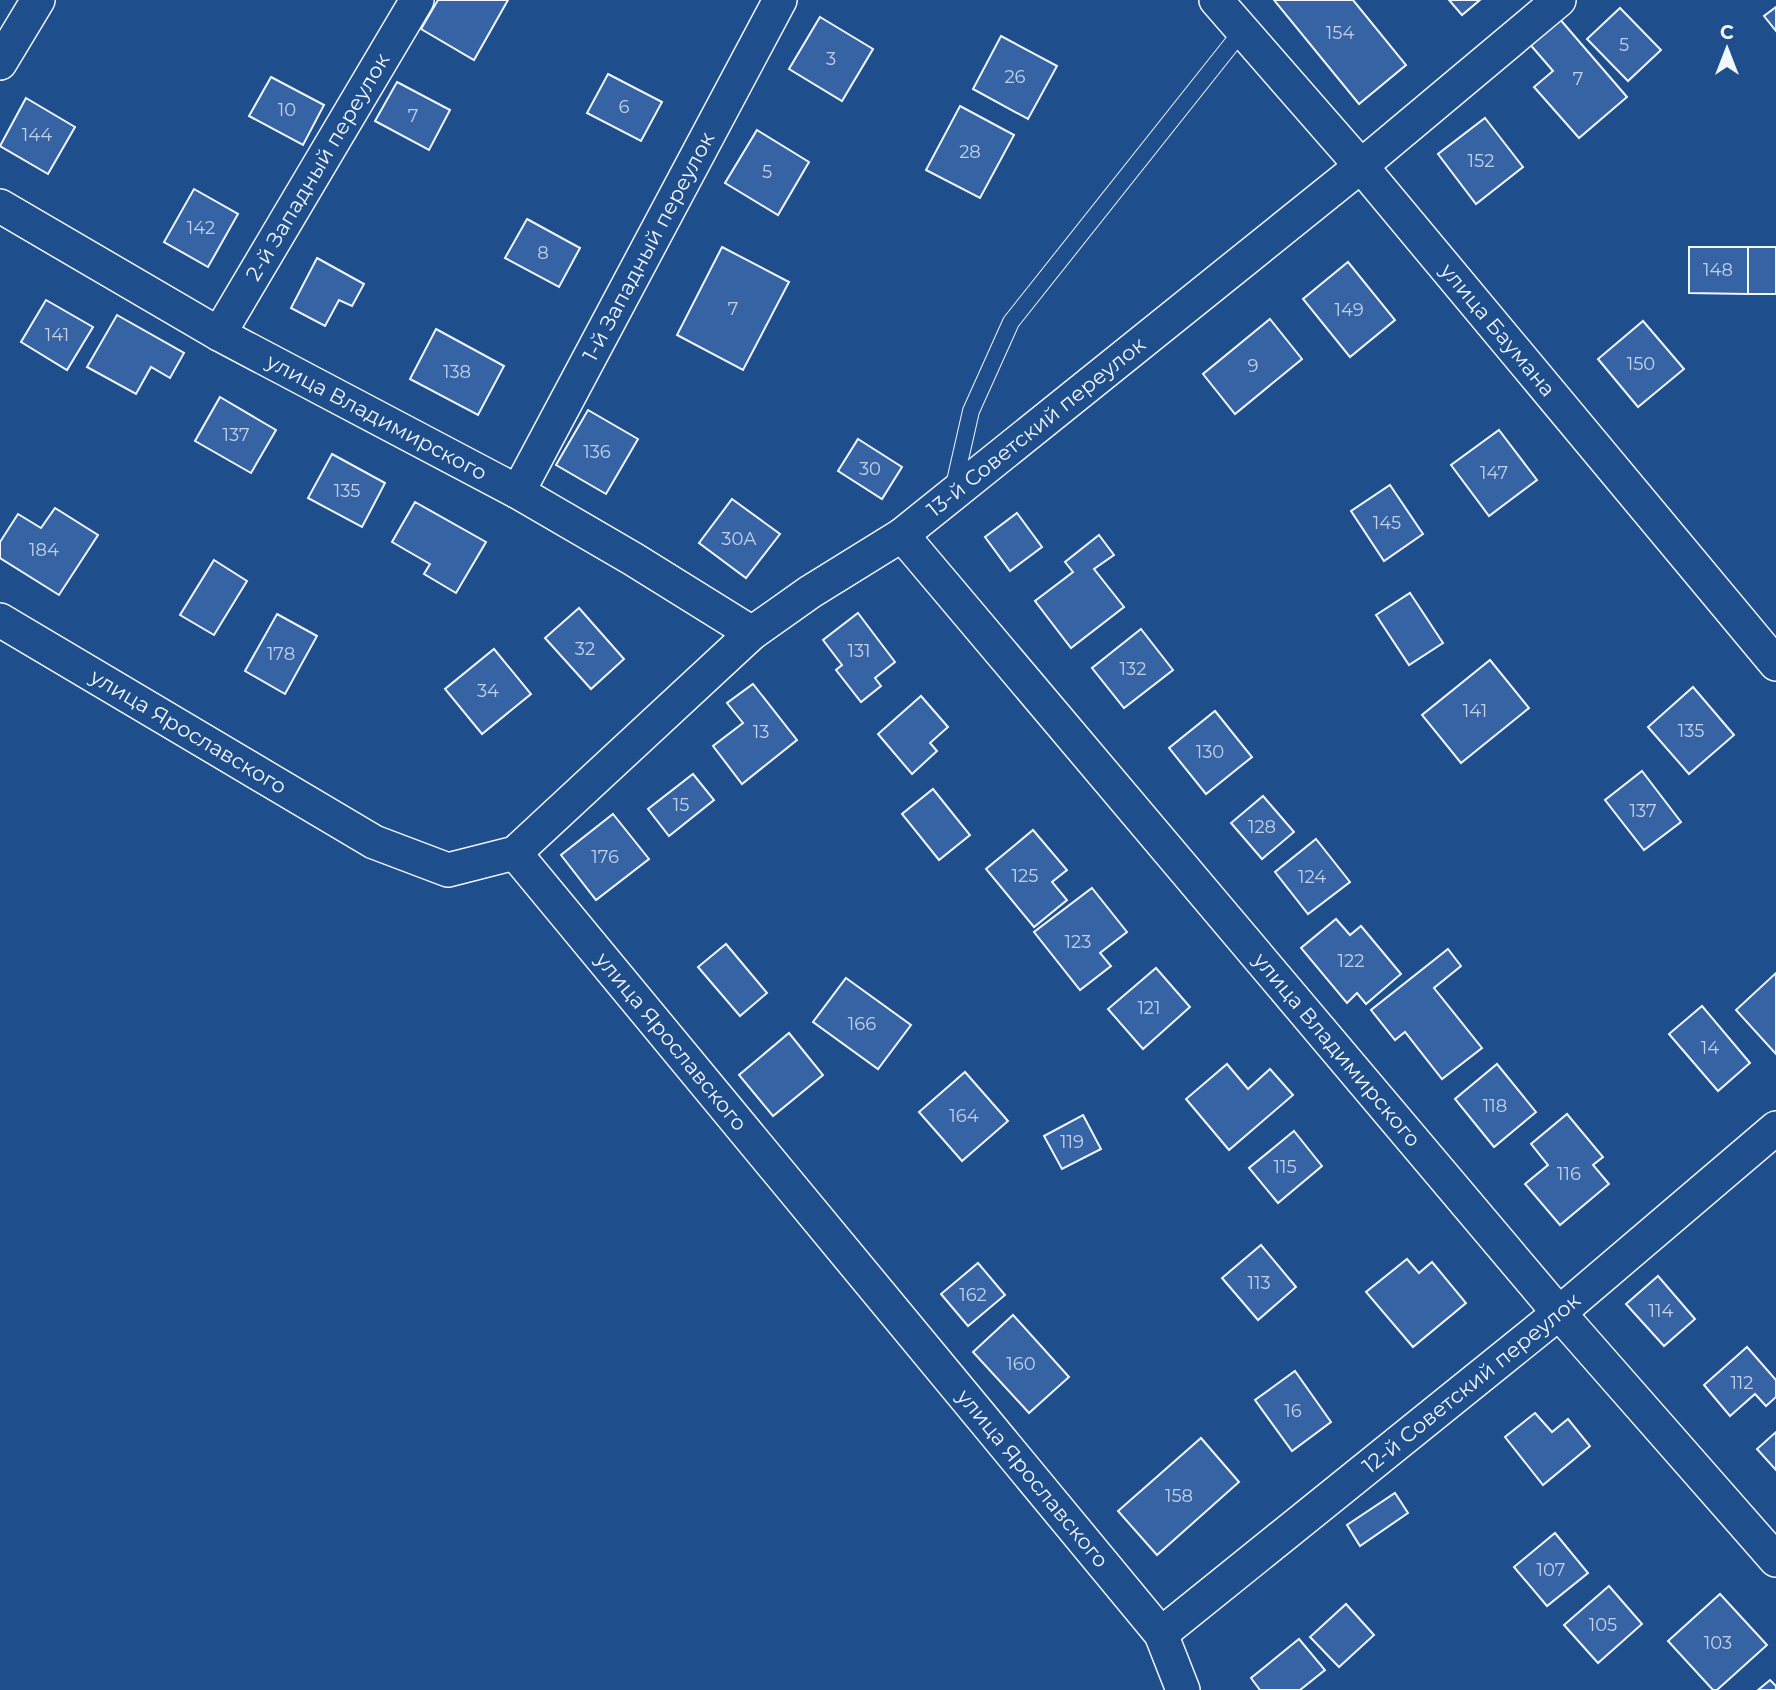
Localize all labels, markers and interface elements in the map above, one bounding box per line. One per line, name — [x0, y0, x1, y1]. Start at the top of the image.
north arrow — [1692, 14, 1762, 84]
text: С — [1720, 21, 1734, 44]
house number: 154 — [1326, 22, 1354, 44]
house number: 5 — [1619, 34, 1629, 56]
house number: 3 — [826, 48, 836, 70]
street label: 2-й Западный переулок — [240, 49, 395, 285]
house number: 26 — [1004, 66, 1026, 88]
house number: 7 — [1573, 68, 1583, 90]
house number: 6 — [619, 96, 630, 118]
house number: 10 — [278, 99, 296, 121]
house number: 7 — [408, 105, 418, 127]
house number: 144 — [22, 124, 52, 146]
street label: 1-й Западный переулок — [577, 128, 719, 365]
house number: 28 — [959, 141, 981, 163]
house number: 152 — [1468, 150, 1494, 172]
house number: 5 — [762, 161, 772, 183]
house number: 142 — [187, 217, 215, 239]
house number: 8 — [537, 242, 549, 264]
street label: улица Баумана — [1435, 257, 1561, 401]
house number: 148 — [1703, 259, 1733, 281]
house number: 7 — [728, 298, 738, 320]
house number: 149 — [1334, 299, 1364, 321]
house number: 141 — [45, 324, 69, 346]
street label: 13-й Советский переулок — [922, 331, 1150, 522]
street label: улица Владимирского — [262, 348, 491, 485]
house number: 150 — [1627, 353, 1655, 375]
house number: 9 — [1248, 355, 1259, 377]
house number: 138 — [443, 361, 471, 383]
house number: 137 — [222, 424, 250, 446]
house number: 136 — [583, 441, 611, 463]
house number: 30 — [859, 458, 881, 480]
house number: 147 — [1480, 462, 1508, 484]
house number: 135 — [334, 480, 360, 502]
house number: 145 — [1373, 512, 1401, 534]
house number: 30А — [721, 528, 757, 550]
house number: 184 — [29, 539, 59, 561]
house number: 32 — [575, 638, 595, 660]
house number: 131 — [847, 640, 871, 662]
house number: 178 — [267, 643, 295, 665]
house number: 132 — [1120, 658, 1146, 680]
street label: улица Ярославского — [85, 663, 291, 799]
house number: 34 — [477, 680, 499, 702]
house number: 141 — [1463, 700, 1487, 722]
house number: 135 — [1678, 720, 1704, 742]
house number: 13 — [753, 721, 769, 743]
house number: 130 — [1196, 741, 1224, 763]
house number: 15 — [673, 794, 689, 816]
house number: 137 — [1629, 800, 1657, 822]
house number: 128 — [1248, 816, 1276, 838]
house number: 176 — [591, 846, 619, 868]
house number: 125 — [1012, 865, 1038, 887]
house number: 124 — [1298, 866, 1326, 888]
house number: 123 — [1065, 931, 1091, 953]
street label: улица Ярославского — [590, 946, 753, 1136]
street label: улица Владимирского — [1248, 947, 1426, 1152]
house number: 122 — [1338, 950, 1364, 972]
house number: 121 — [1137, 997, 1161, 1019]
house number: 166 — [848, 1013, 876, 1035]
house number: 14 — [1701, 1037, 1719, 1059]
house number: 118 — [1483, 1095, 1507, 1117]
house number: 164 — [949, 1105, 979, 1127]
house number: 119 — [1060, 1131, 1084, 1153]
house number: 115 — [1273, 1156, 1297, 1178]
house number: 116 — [1557, 1163, 1581, 1185]
house number: 113 — [1247, 1272, 1271, 1294]
house number: 162 — [959, 1284, 987, 1306]
street label: 12-й Советский переулок — [1357, 1287, 1585, 1479]
house number: 114 — [1649, 1300, 1674, 1322]
house number: 160 — [1006, 1353, 1036, 1375]
house number: 112 — [1730, 1372, 1754, 1394]
street label: улица Ярославского — [951, 1383, 1114, 1573]
house number: 16 — [1284, 1400, 1302, 1422]
house number: 158 — [1165, 1485, 1193, 1507]
house number: 107 — [1537, 1559, 1565, 1581]
house number: 105 — [1589, 1614, 1617, 1636]
house number: 103 — [1704, 1632, 1732, 1654]

